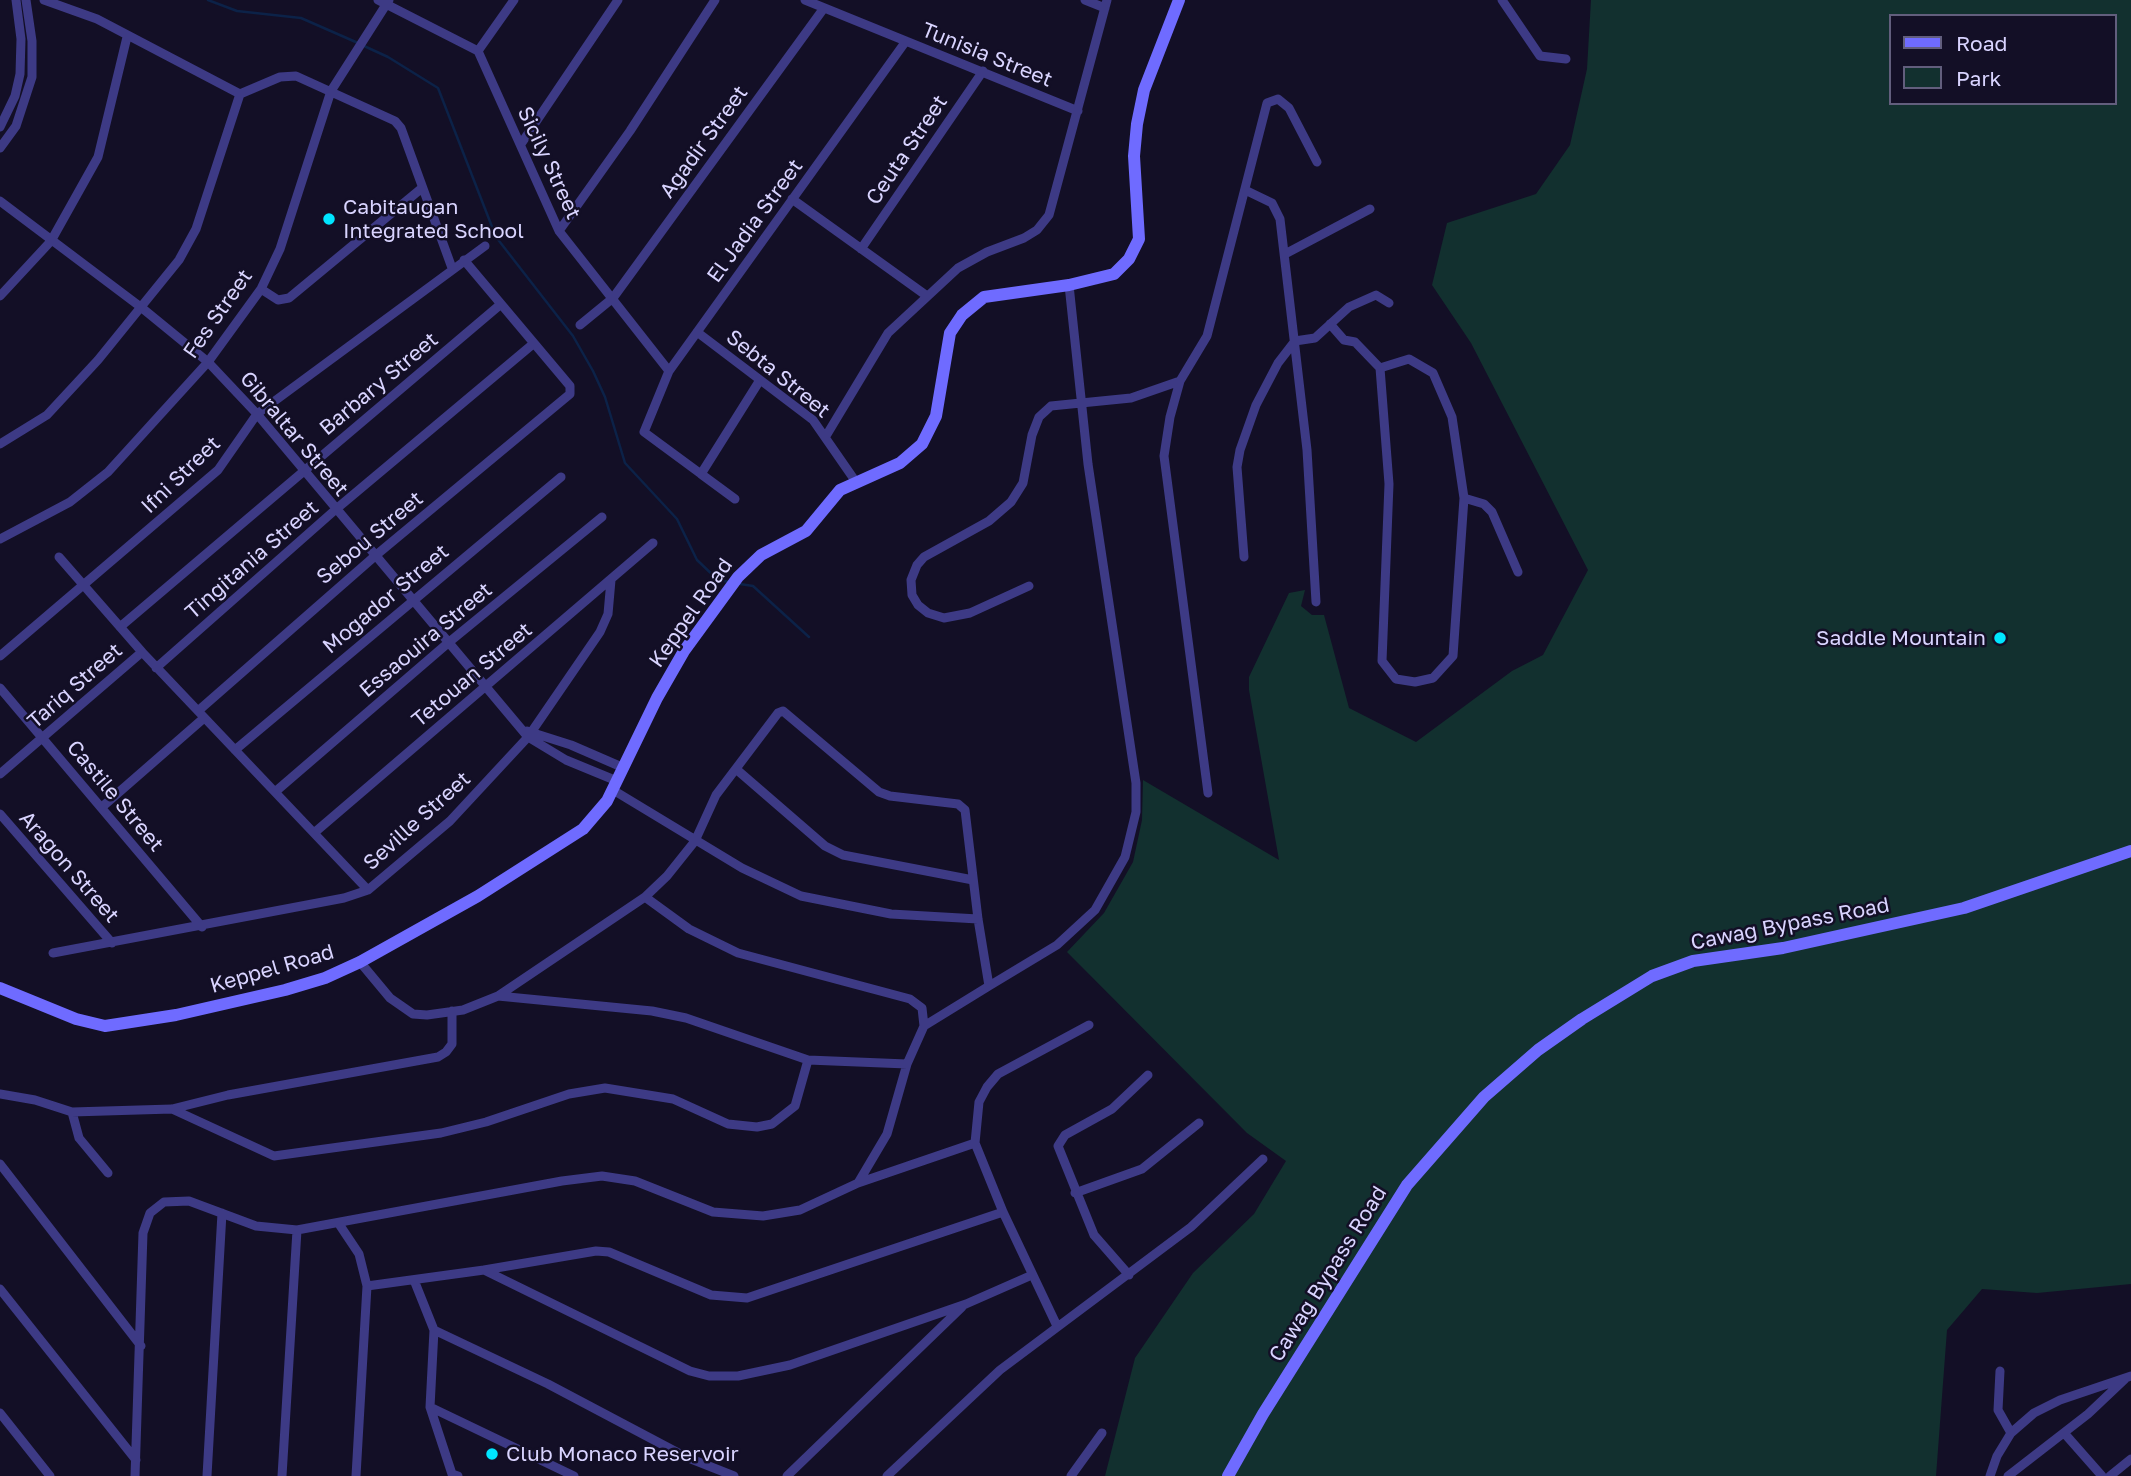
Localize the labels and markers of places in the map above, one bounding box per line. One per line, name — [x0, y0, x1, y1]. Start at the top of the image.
place label: Cabitaugan Integrated School — [343, 194, 524, 244]
marker: Cabitaugan Integrated School — [321, 211, 337, 227]
place label: Saddle Mountain — [1816, 625, 1986, 651]
marker: Saddle Mountain — [1992, 630, 2008, 646]
place label: Club Monaco Reservoir — [506, 1441, 739, 1467]
marker: Club Monaco Reservoir — [484, 1446, 500, 1462]

